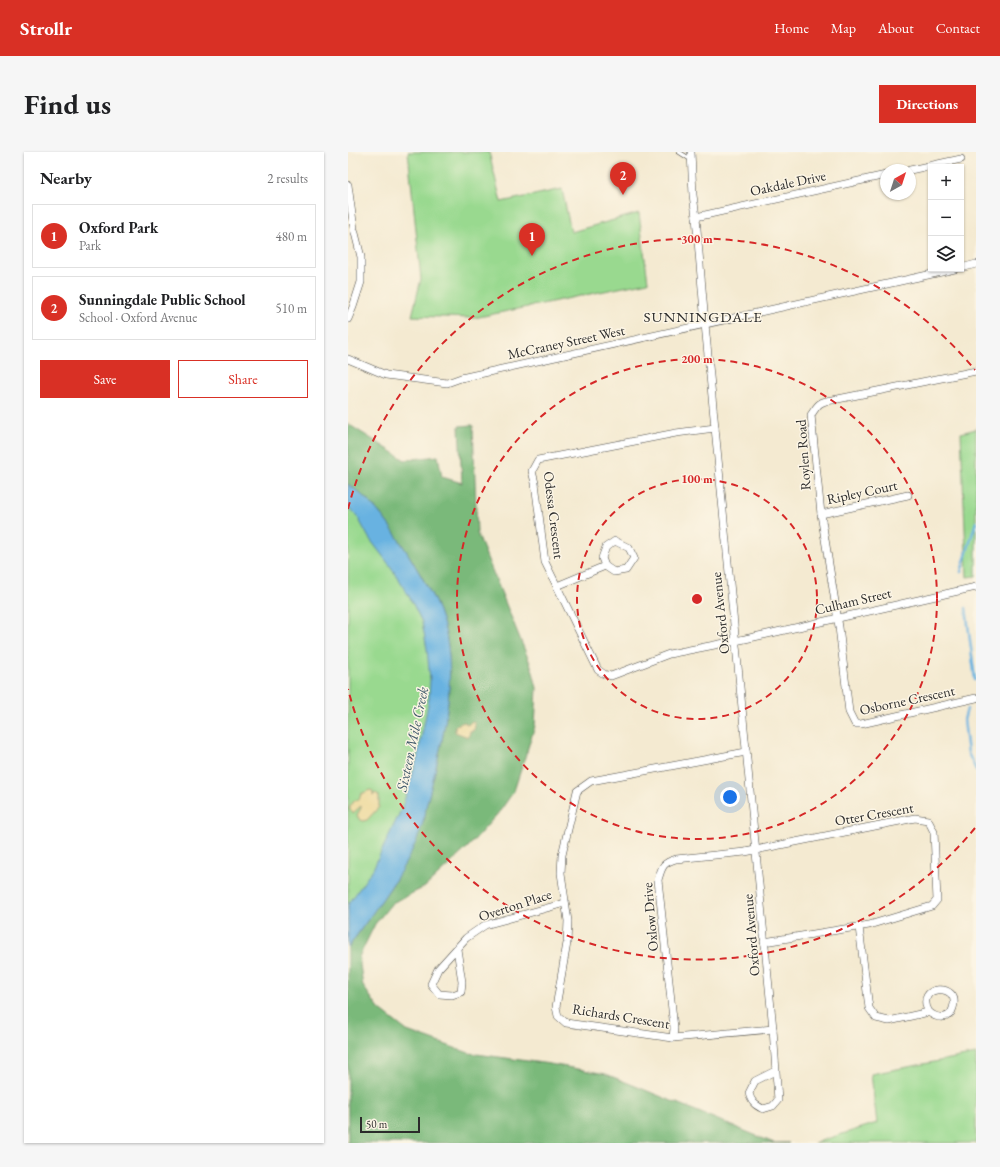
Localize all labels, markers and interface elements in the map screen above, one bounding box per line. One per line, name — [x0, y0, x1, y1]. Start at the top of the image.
text: Strollr — [20, 16, 72, 41]
text: Home — [774, 19, 809, 37]
text: Map — [831, 19, 856, 37]
text: About — [878, 19, 914, 37]
text: Contact — [936, 19, 980, 37]
button: Directions — [879, 85, 976, 123]
text: Find us — [24, 86, 111, 122]
pin: 2 — [610, 162, 636, 195]
north arrow — [880, 164, 916, 200]
map controls — [928, 164, 964, 272]
button: + — [928, 164, 964, 200]
street label: Oakdale Drive — [748, 166, 828, 200]
text: Nearby — [40, 167, 92, 189]
text: 2 results — [267, 170, 308, 187]
button: − — [928, 200, 964, 236]
text: Oxford Park — [79, 218, 158, 237]
pin: 1 — [519, 223, 545, 256]
text: 1 — [51, 228, 57, 245]
text: 480 m — [276, 228, 307, 245]
text: 300 m — [681, 231, 713, 247]
button: layers — [928, 236, 964, 272]
text: Park — [79, 237, 101, 254]
text: Sunningdale Public School — [79, 290, 246, 309]
text: 2 — [51, 300, 57, 317]
text: 510 m — [276, 300, 307, 317]
district label: SUNNINGDALE — [643, 307, 763, 326]
text: School · Oxford Avenue — [79, 309, 197, 326]
street label: McCraney Street West — [506, 321, 627, 363]
text: 200 m — [681, 351, 713, 367]
button: Save — [40, 360, 170, 398]
button: Share — [178, 360, 308, 398]
street label: Roylen Road — [791, 418, 814, 491]
street label: Odessa Crescent — [540, 470, 568, 560]
text: 100 m — [681, 471, 713, 487]
street label: Ripley Court — [825, 476, 899, 508]
street label: Oxford Avenue — [707, 571, 733, 655]
street label: Culham Street — [813, 583, 894, 619]
centre of rings — [690, 592, 704, 606]
street label: Osborne Crescent — [858, 681, 957, 719]
water label: Sixteen Mile Creek — [391, 685, 432, 794]
your location — [720, 787, 740, 807]
street label: Otter Crescent — [833, 798, 915, 830]
street label: Oxlow Drive — [638, 881, 662, 952]
street label: Overton Place — [476, 885, 554, 925]
street label: Oxford Avenue — [738, 893, 764, 977]
street label: Richards Crescent — [571, 999, 672, 1033]
scale bar — [360, 1115, 420, 1134]
text: 50 m — [366, 1117, 387, 1131]

